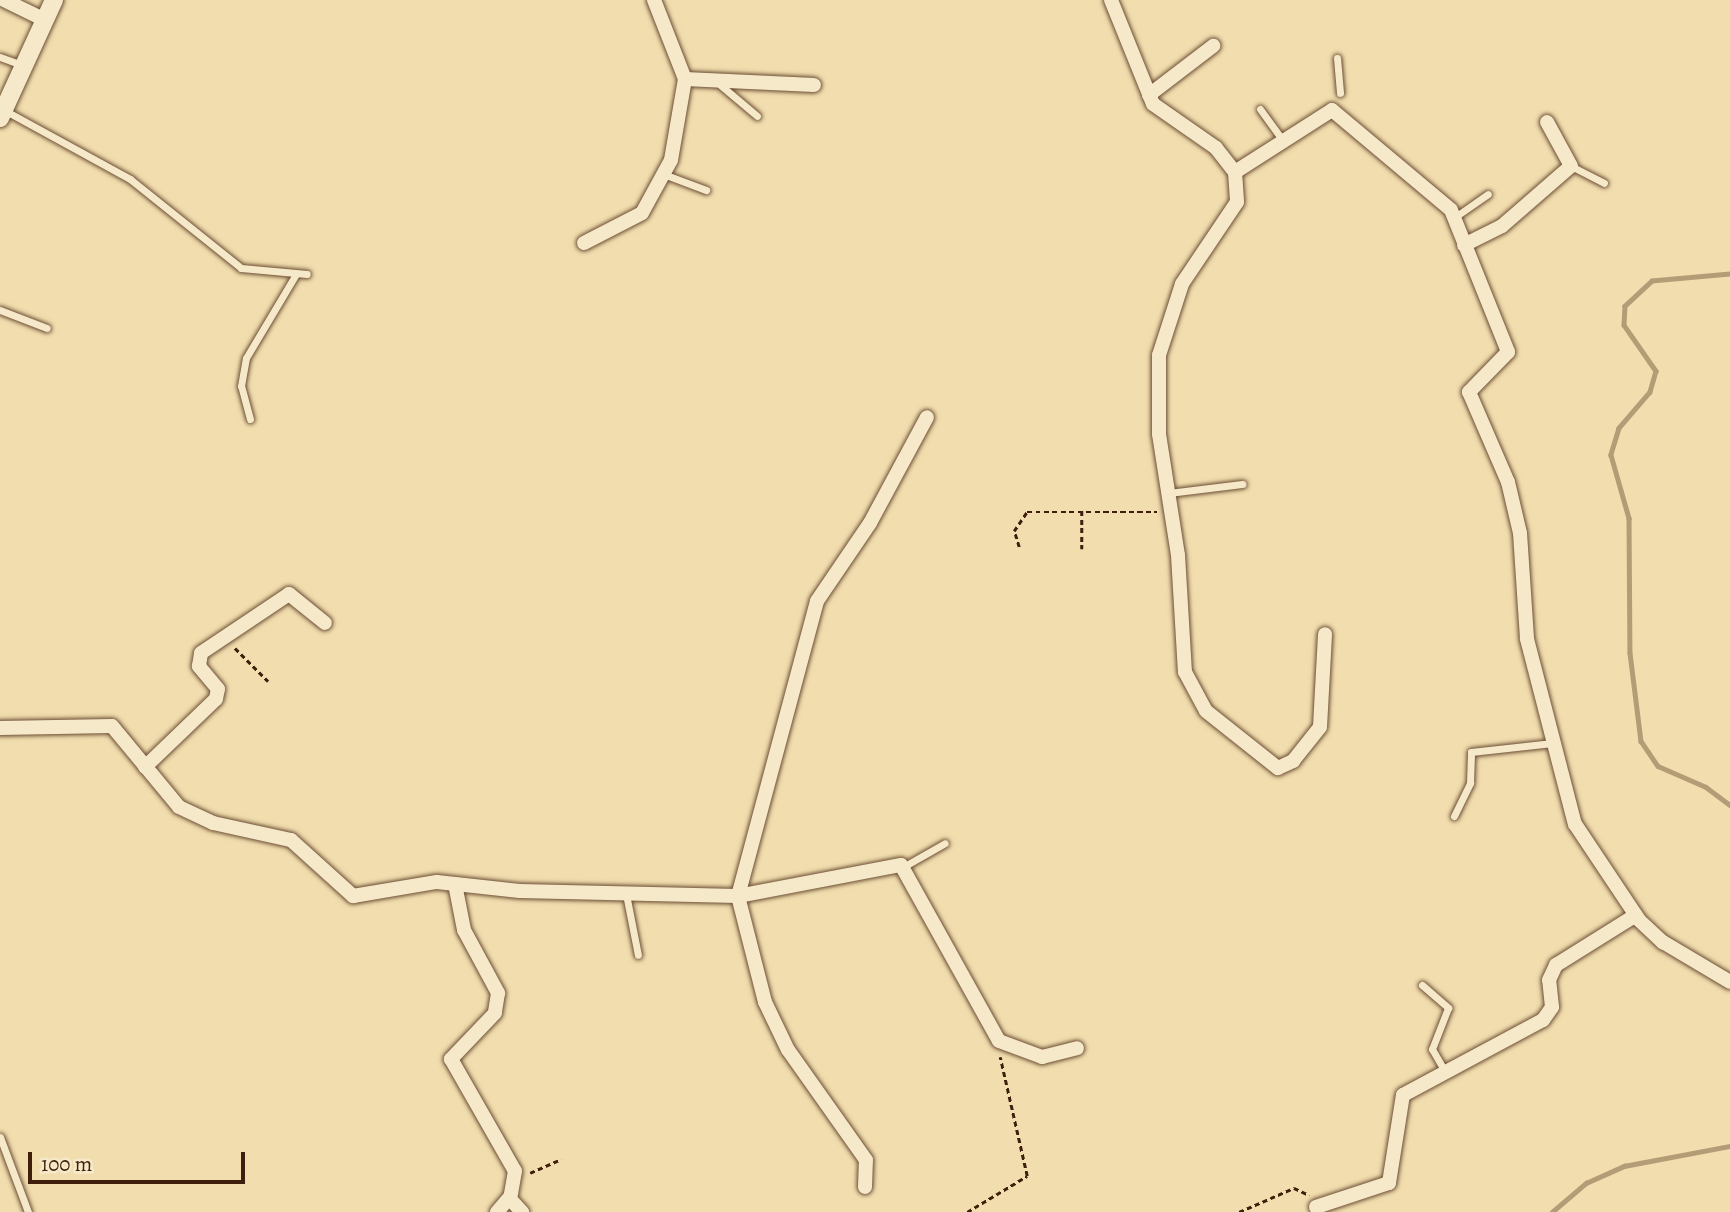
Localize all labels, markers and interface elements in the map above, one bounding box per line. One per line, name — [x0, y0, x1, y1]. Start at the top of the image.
scale bar — [32, 1138, 248, 1182]
text: 100 m — [41, 1150, 92, 1178]

